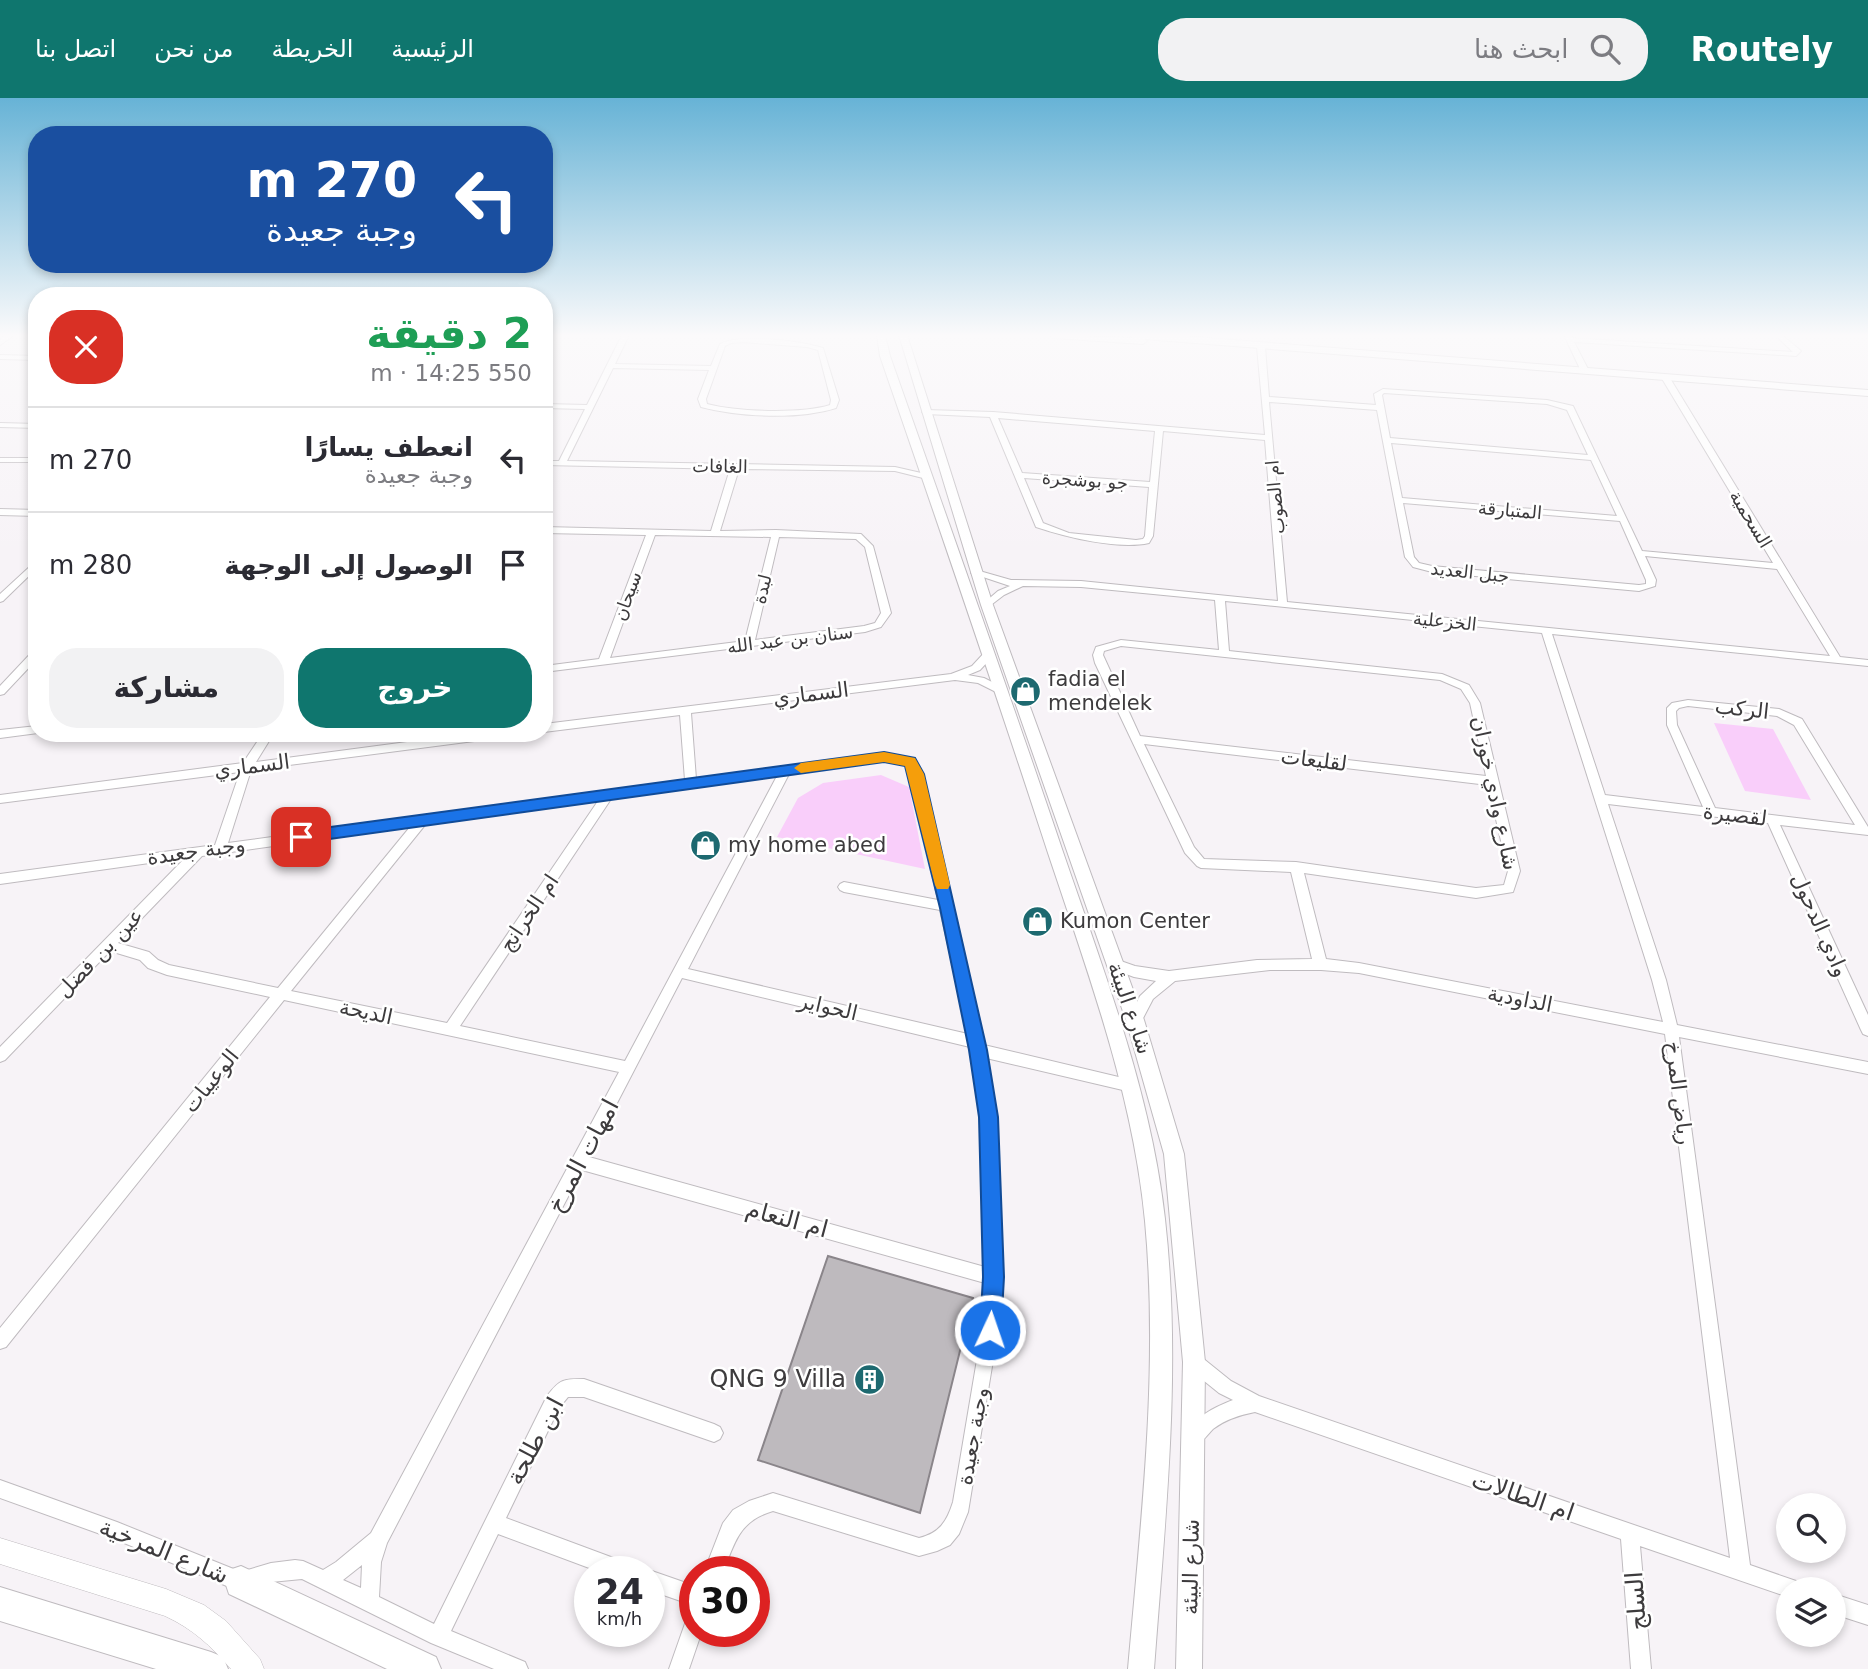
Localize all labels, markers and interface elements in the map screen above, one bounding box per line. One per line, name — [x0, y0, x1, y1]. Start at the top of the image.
search box — [1158, 18, 1648, 81]
icon: search — [1586, 30, 1624, 68]
text: Routely — [1690, 30, 1833, 69]
text: ابحث هنا — [1474, 34, 1568, 64]
text: اتصل بنا — [35, 35, 116, 63]
text: من نحن — [154, 35, 233, 63]
text: الخريطة — [271, 35, 353, 63]
text: الرئيسية — [391, 35, 474, 63]
text: 270 m — [247, 152, 417, 209]
icon: left — [441, 154, 532, 245]
text: وجبة جعيدة — [266, 211, 417, 249]
text: 2 دقيقة — [366, 309, 532, 358]
button: close — [49, 310, 123, 384]
text: 550 m · 14:25 — [370, 360, 532, 386]
text: انعطف يسارًا — [304, 432, 473, 462]
icon: left — [494, 441, 532, 479]
text: 270 m — [49, 445, 132, 475]
street label: الغافات — [692, 455, 748, 477]
street label: ام الصوب — [1261, 459, 1290, 535]
text: وجبة جعيدة — [365, 462, 473, 488]
street label: جو بوشجرة — [1041, 467, 1129, 494]
street label: السحمية — [1726, 486, 1776, 552]
street label: المتبارقة — [1477, 497, 1543, 523]
icon: arrive — [494, 546, 532, 584]
text: 280 m — [49, 550, 132, 580]
text: الوصول إلى الوجهة — [224, 550, 473, 580]
street label: جبل العديد — [1430, 557, 1510, 587]
street label: سيحان — [608, 569, 646, 623]
street label: لبدة — [748, 572, 776, 606]
street label: الخزعلية — [1412, 607, 1478, 636]
street label: سنان بن عبد الله — [726, 621, 854, 658]
button: مشاركة — [49, 648, 284, 728]
button: خروج — [298, 648, 532, 728]
place label: fadia el mendelek — [1048, 667, 1153, 715]
shop icon: fadia el mendelek — [1008, 674, 1042, 708]
street label: السماري — [772, 677, 850, 711]
street label: الركب — [1714, 694, 1770, 724]
street label: شارع وادي خوزان — [1467, 714, 1523, 872]
street label: لقليعات — [1279, 744, 1349, 776]
street label: السماري — [213, 749, 291, 783]
street label: لقصيرة — [1702, 799, 1768, 831]
pin — [271, 807, 331, 867]
icon: arrive — [282, 818, 320, 856]
shop icon: my home abed — [688, 828, 722, 862]
street label: وجبة جعيدة — [145, 832, 247, 870]
place label: my home abed — [728, 833, 886, 857]
street label: ام الخرانج — [494, 870, 564, 956]
street label: وادي الدحول — [1787, 870, 1853, 980]
street label: عين بن فضل — [52, 904, 148, 1002]
shop icon: Kumon Center — [1020, 904, 1054, 938]
place label: Kumon Center — [1060, 909, 1210, 933]
street label: شارع البيئة — [1103, 959, 1157, 1057]
street label: الداودية — [1485, 981, 1555, 1017]
street label: الحواير — [795, 988, 860, 1025]
street label: الديحة — [337, 995, 395, 1029]
street label: رياض المرخ — [1661, 1040, 1697, 1146]
street label: الوعيبات — [178, 1045, 244, 1117]
street label: امهات المرخ — [541, 1094, 625, 1218]
street label: ام النعام — [743, 1195, 831, 1243]
position arrow — [953, 1293, 1027, 1367]
building icon: QNG 9 Villa — [852, 1362, 886, 1396]
place label: QNG 9 Villa — [709, 1365, 846, 1393]
street label: وجبة جعيدة — [953, 1385, 993, 1487]
street label: ابن طلحة — [500, 1393, 570, 1489]
street label: ام الطالات — [1468, 1465, 1578, 1527]
map controls — [1776, 1493, 1846, 1647]
button: search — [1776, 1493, 1846, 1563]
street label: شارع المرخية — [95, 1512, 233, 1590]
street label: شارع البيئة — [1178, 1519, 1204, 1615]
speed limit sign: 30 — [679, 1556, 770, 1647]
street label: السلج — [1620, 1571, 1652, 1631]
text: 24 — [595, 1572, 644, 1612]
button: layers — [1776, 1577, 1846, 1647]
text: km/h — [597, 1608, 642, 1629]

